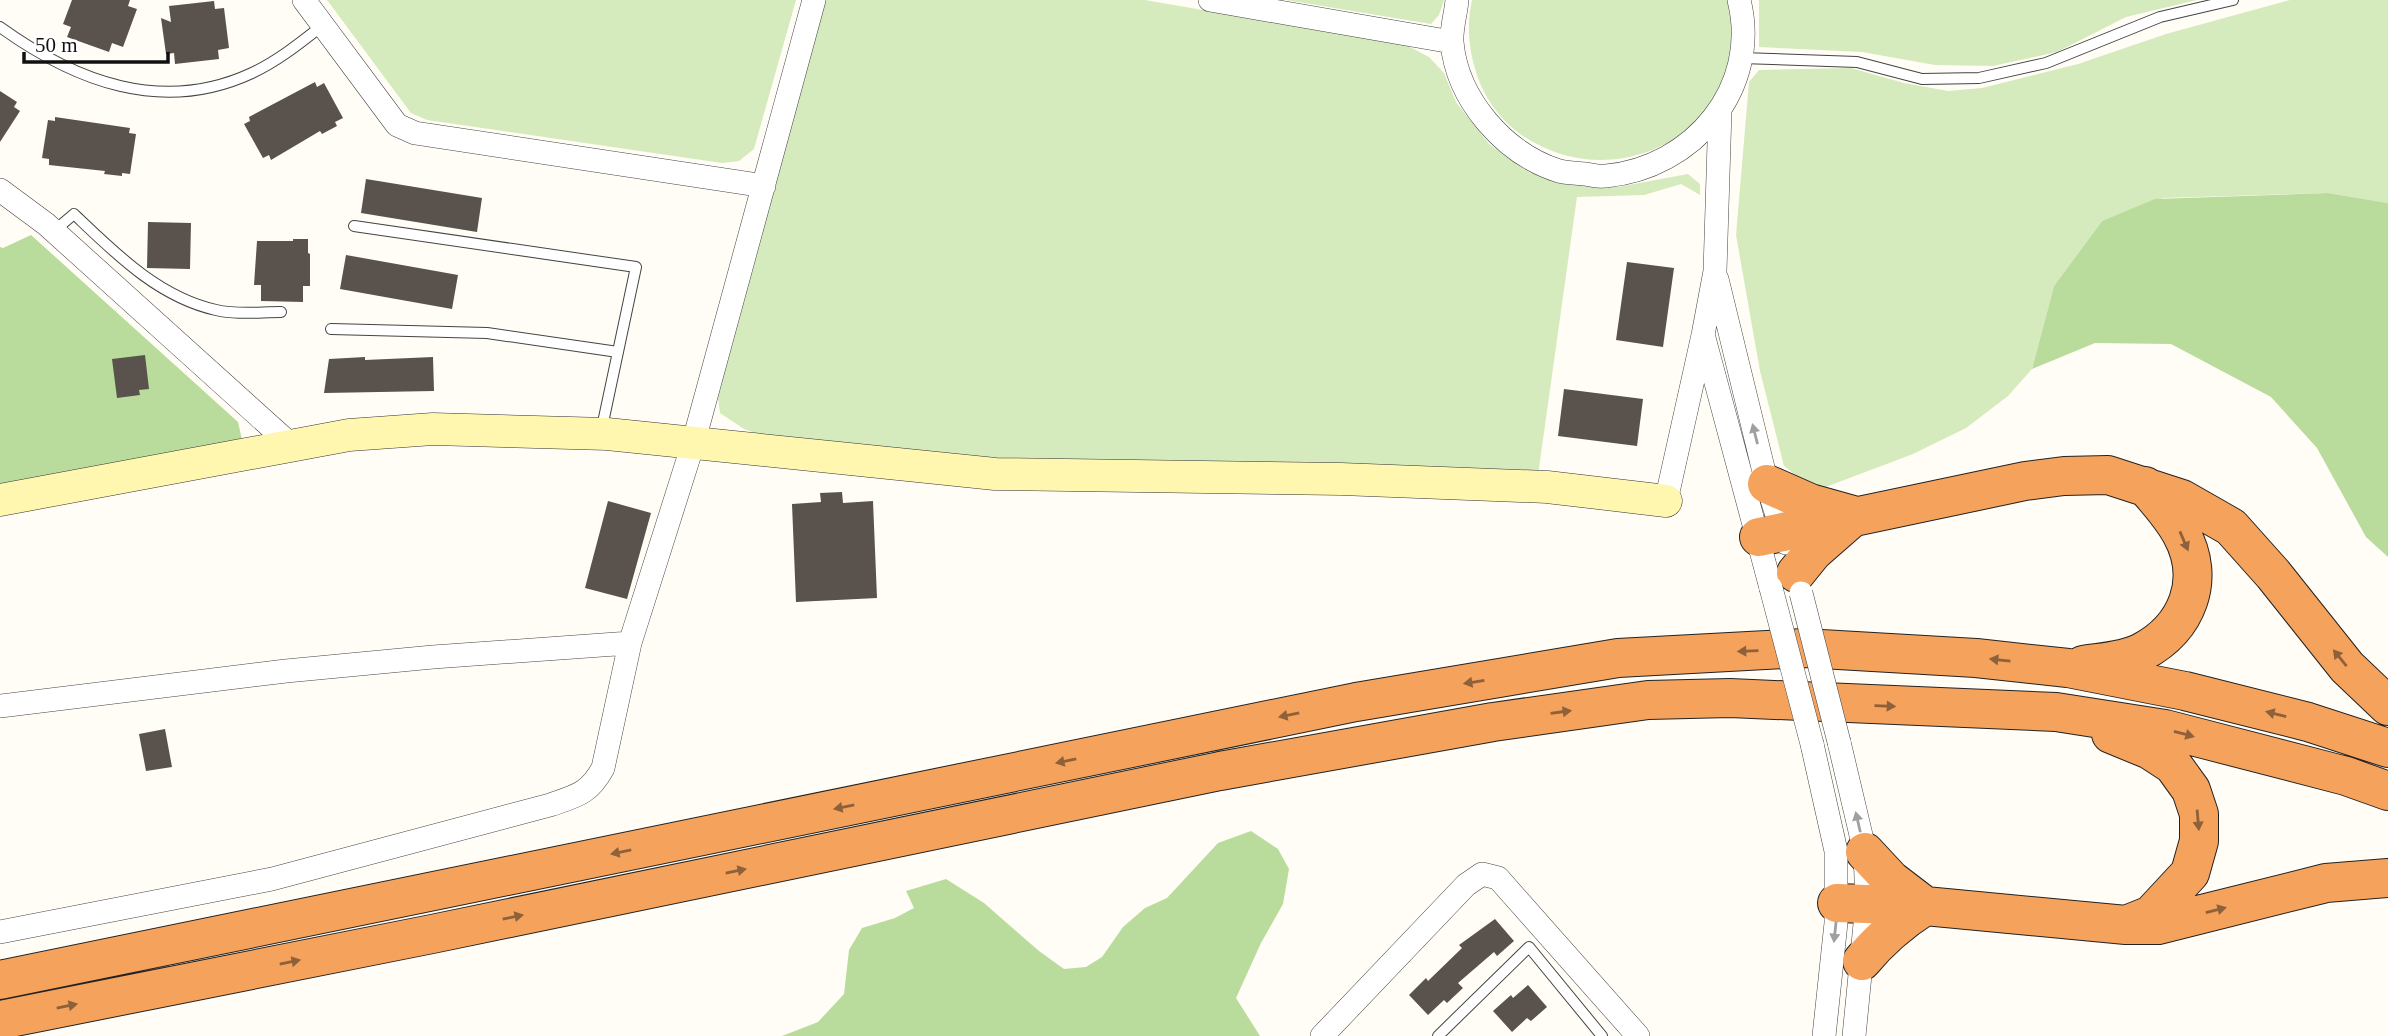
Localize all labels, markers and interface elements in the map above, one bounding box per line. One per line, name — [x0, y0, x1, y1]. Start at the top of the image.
scale bar — [24, 21, 168, 65]
text: 50 m — [35, 33, 78, 57]
one-way arrow — [1749, 423, 1760, 445]
one-way arrow — [2178, 531, 2190, 551]
one-way arrow — [1737, 645, 1759, 656]
one-way arrow — [2332, 650, 2347, 668]
one-way arrow — [1989, 655, 2011, 666]
one-way arrow — [1463, 677, 1485, 688]
one-way arrow — [1875, 701, 1897, 712]
one-way arrow — [1550, 706, 1572, 717]
one-way arrow — [2265, 708, 2287, 719]
one-way arrow — [1278, 710, 1300, 721]
one-way arrow — [2173, 729, 2195, 740]
one-way arrow — [1055, 756, 1077, 767]
one-way arrow — [833, 801, 855, 812]
one-way arrow — [2193, 809, 2204, 831]
one-way arrow — [1852, 811, 1863, 833]
one-way arrow — [610, 847, 632, 858]
one-way arrow — [725, 865, 747, 876]
one-way arrow — [2206, 905, 2228, 916]
one-way arrow — [502, 912, 524, 923]
one-way arrow — [1829, 921, 1840, 943]
one-way arrow — [279, 956, 301, 967]
one-way arrow — [56, 1001, 78, 1012]

